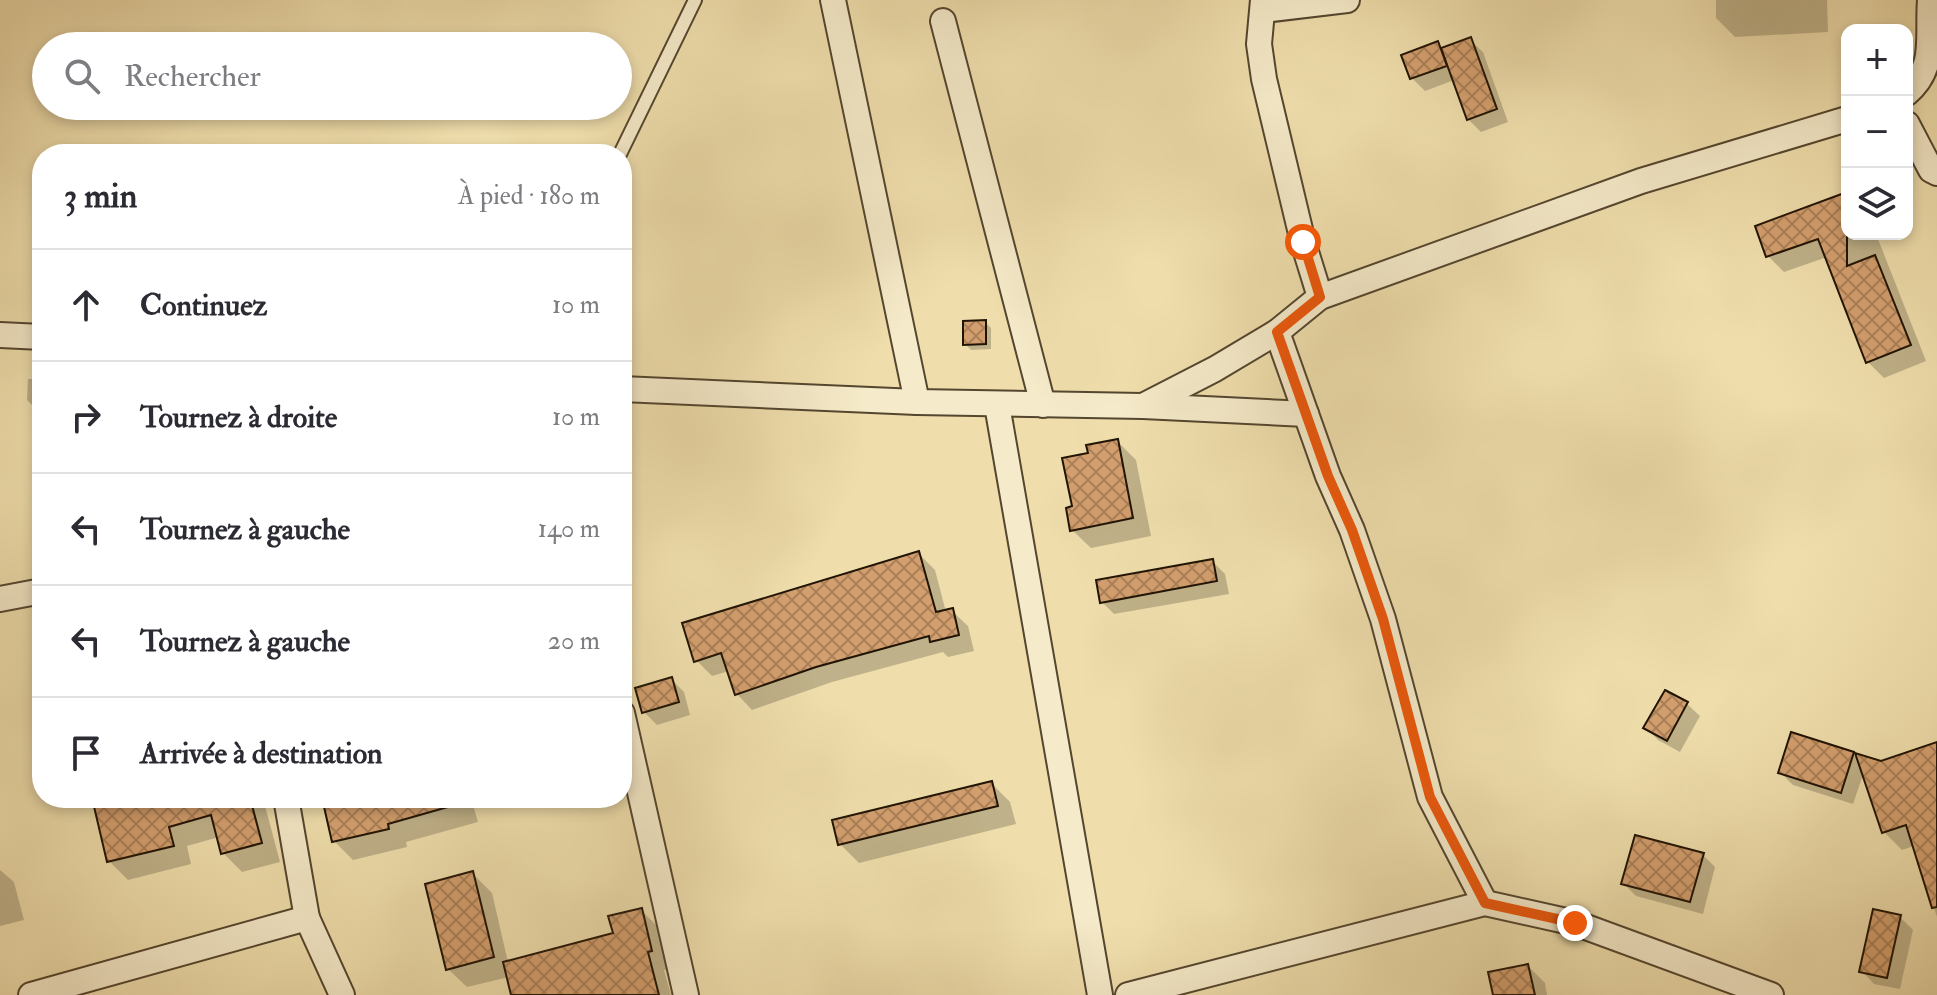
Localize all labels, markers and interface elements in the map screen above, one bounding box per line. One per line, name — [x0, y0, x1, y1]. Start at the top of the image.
map controls — [1841, 24, 1913, 240]
button: + — [1841, 24, 1913, 96]
search box — [32, 32, 632, 120]
icon: search — [60, 54, 104, 98]
text: Rechercher — [124, 58, 261, 95]
button: − — [1841, 96, 1913, 168]
button: layers — [1841, 168, 1913, 240]
text: 3 min — [64, 175, 137, 218]
text: À pied · 180 m — [458, 180, 600, 212]
route start — [1285, 224, 1321, 260]
icon: ahead — [64, 283, 108, 327]
text: Continuez — [140, 287, 267, 324]
text: 10 m — [552, 289, 600, 321]
icon: right — [64, 395, 108, 439]
text: Tournez à droite — [140, 399, 337, 436]
text: 10 m — [552, 401, 600, 433]
icon: left — [64, 507, 108, 551]
text: Tournez à gauche — [140, 511, 350, 548]
text: 140 m — [538, 513, 600, 545]
icon: left — [64, 619, 108, 663]
text: Tournez à gauche — [140, 623, 350, 660]
text: 20 m — [548, 625, 600, 657]
icon: arrive — [64, 731, 108, 775]
text: Arrivée à destination — [140, 735, 383, 772]
route end — [1557, 905, 1593, 941]

